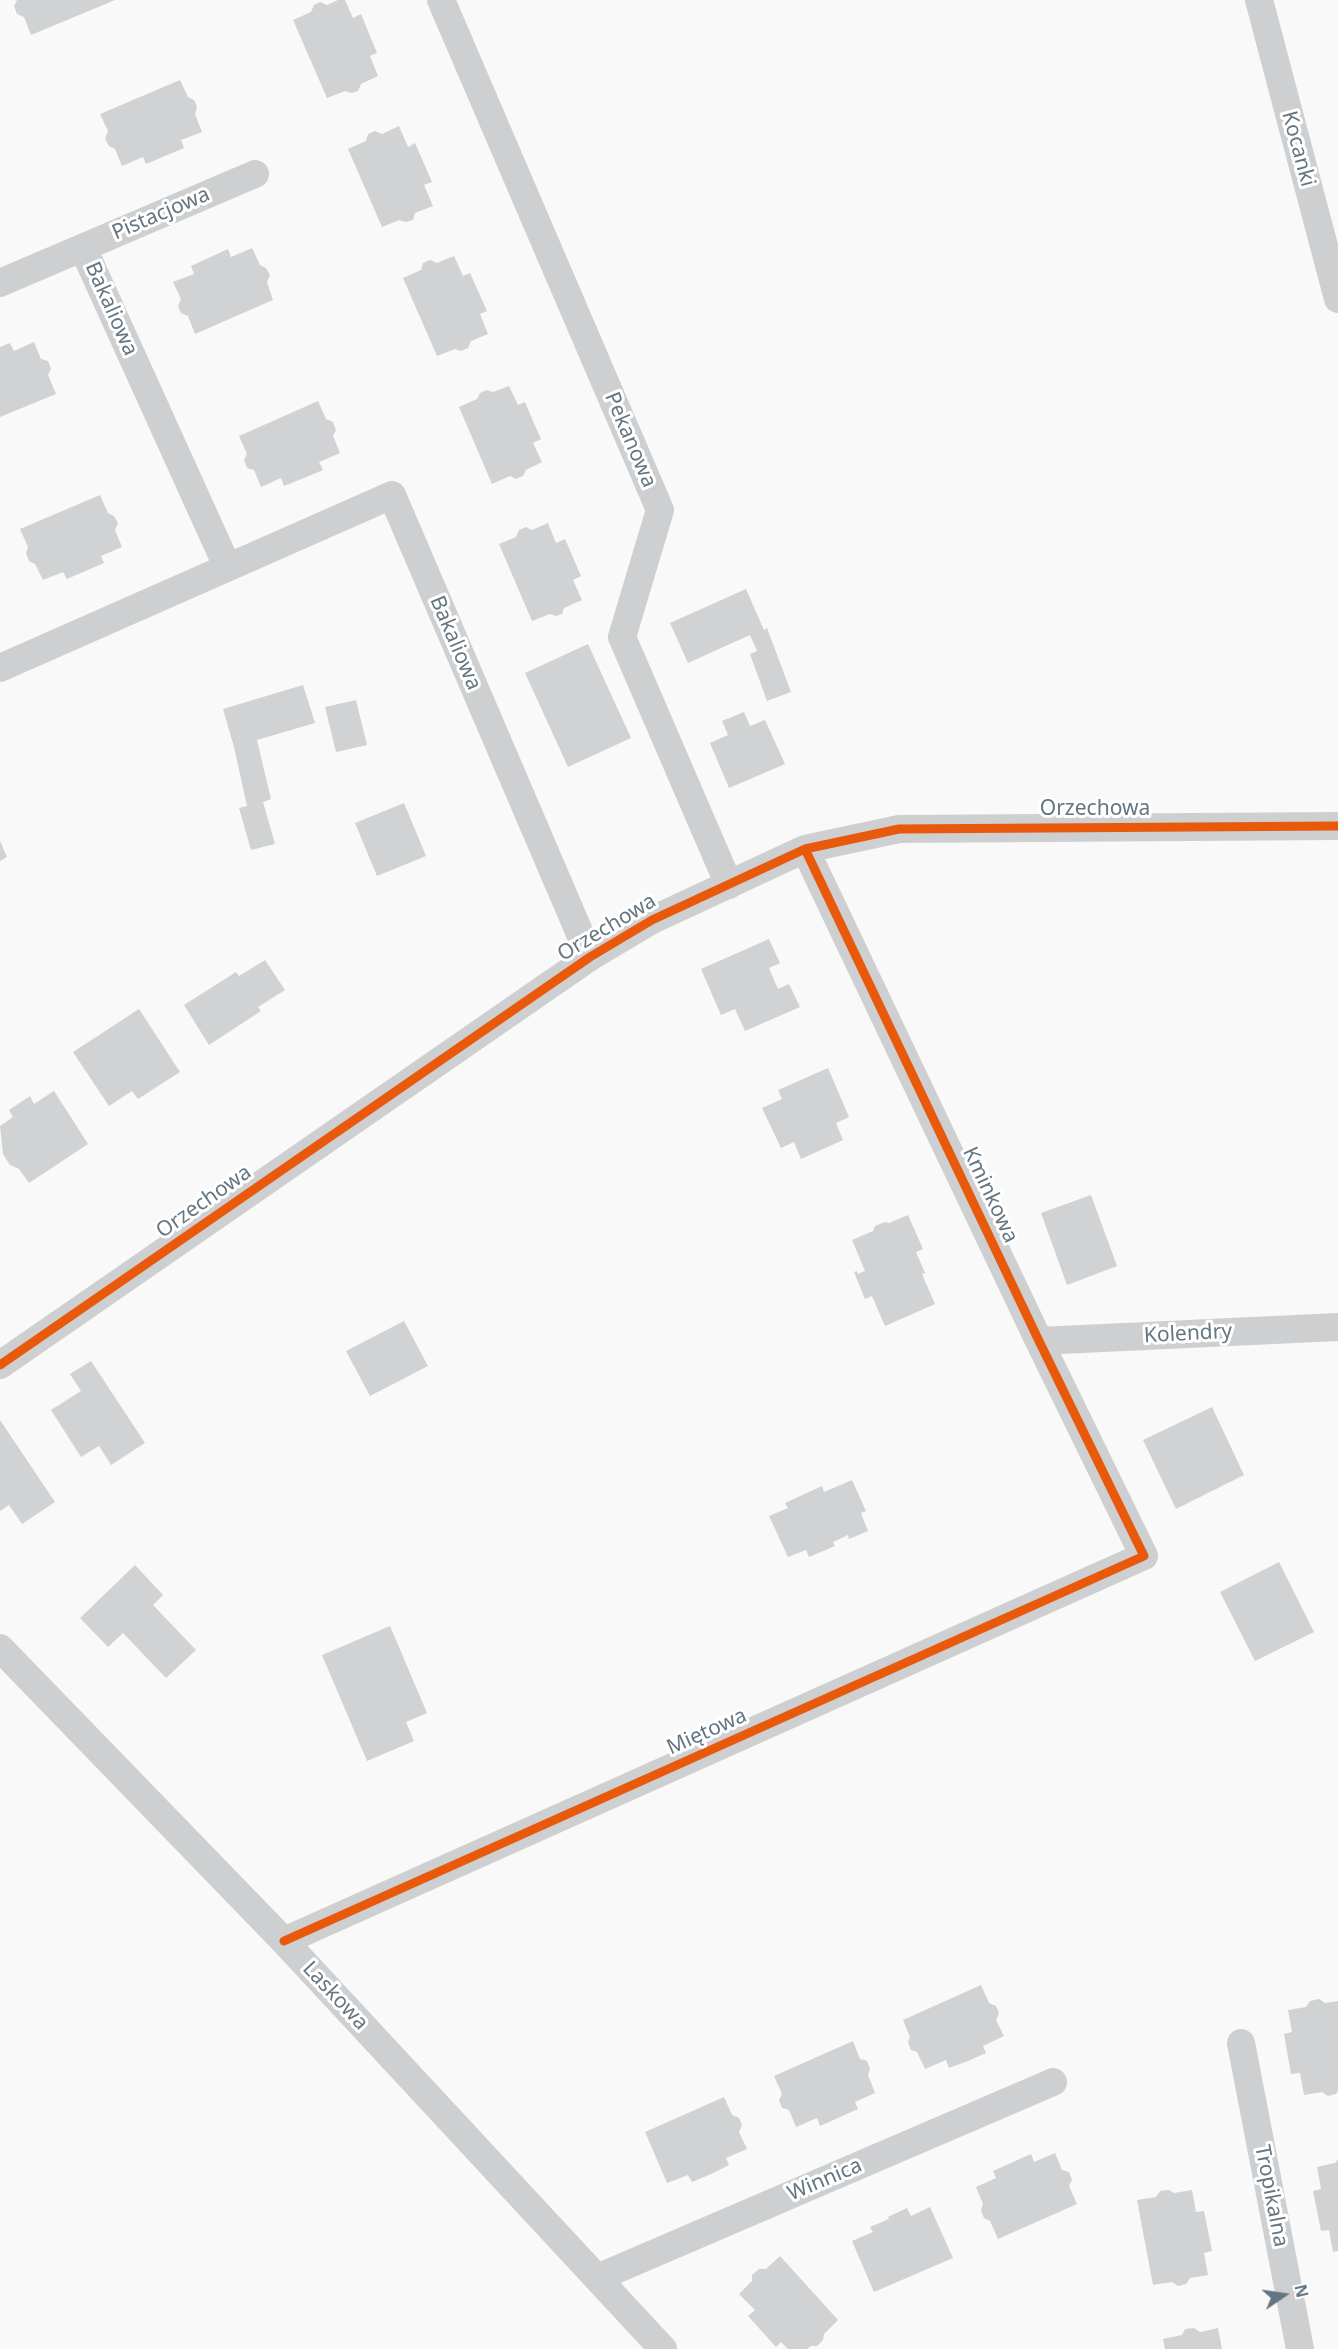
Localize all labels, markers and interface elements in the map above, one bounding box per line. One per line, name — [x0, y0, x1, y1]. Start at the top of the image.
street label: Kocanki — [1276, 108, 1320, 190]
street label: Pistacjowa — [108, 182, 214, 246]
street label: Bakaliowa — [79, 258, 143, 360]
street label: Pekanowa — [599, 389, 661, 491]
street label: Bakaliowa — [424, 592, 486, 694]
street label: Orzechowa — [1040, 796, 1150, 822]
street label: Orzechowa — [553, 889, 661, 967]
street label: Kminkowa — [957, 1143, 1023, 1247]
street label: Orzechowa — [152, 1160, 256, 1244]
street label: Kolendry — [1143, 1319, 1233, 1349]
street label: Miętowa — [663, 1703, 751, 1761]
street label: Laskowa — [297, 1956, 373, 2036]
street label: Tropikalna — [1249, 2143, 1293, 2249]
street label: Winnica — [784, 2153, 866, 2207]
north arrow — [1254, 2265, 1314, 2325]
text: N — [1289, 2282, 1314, 2300]

